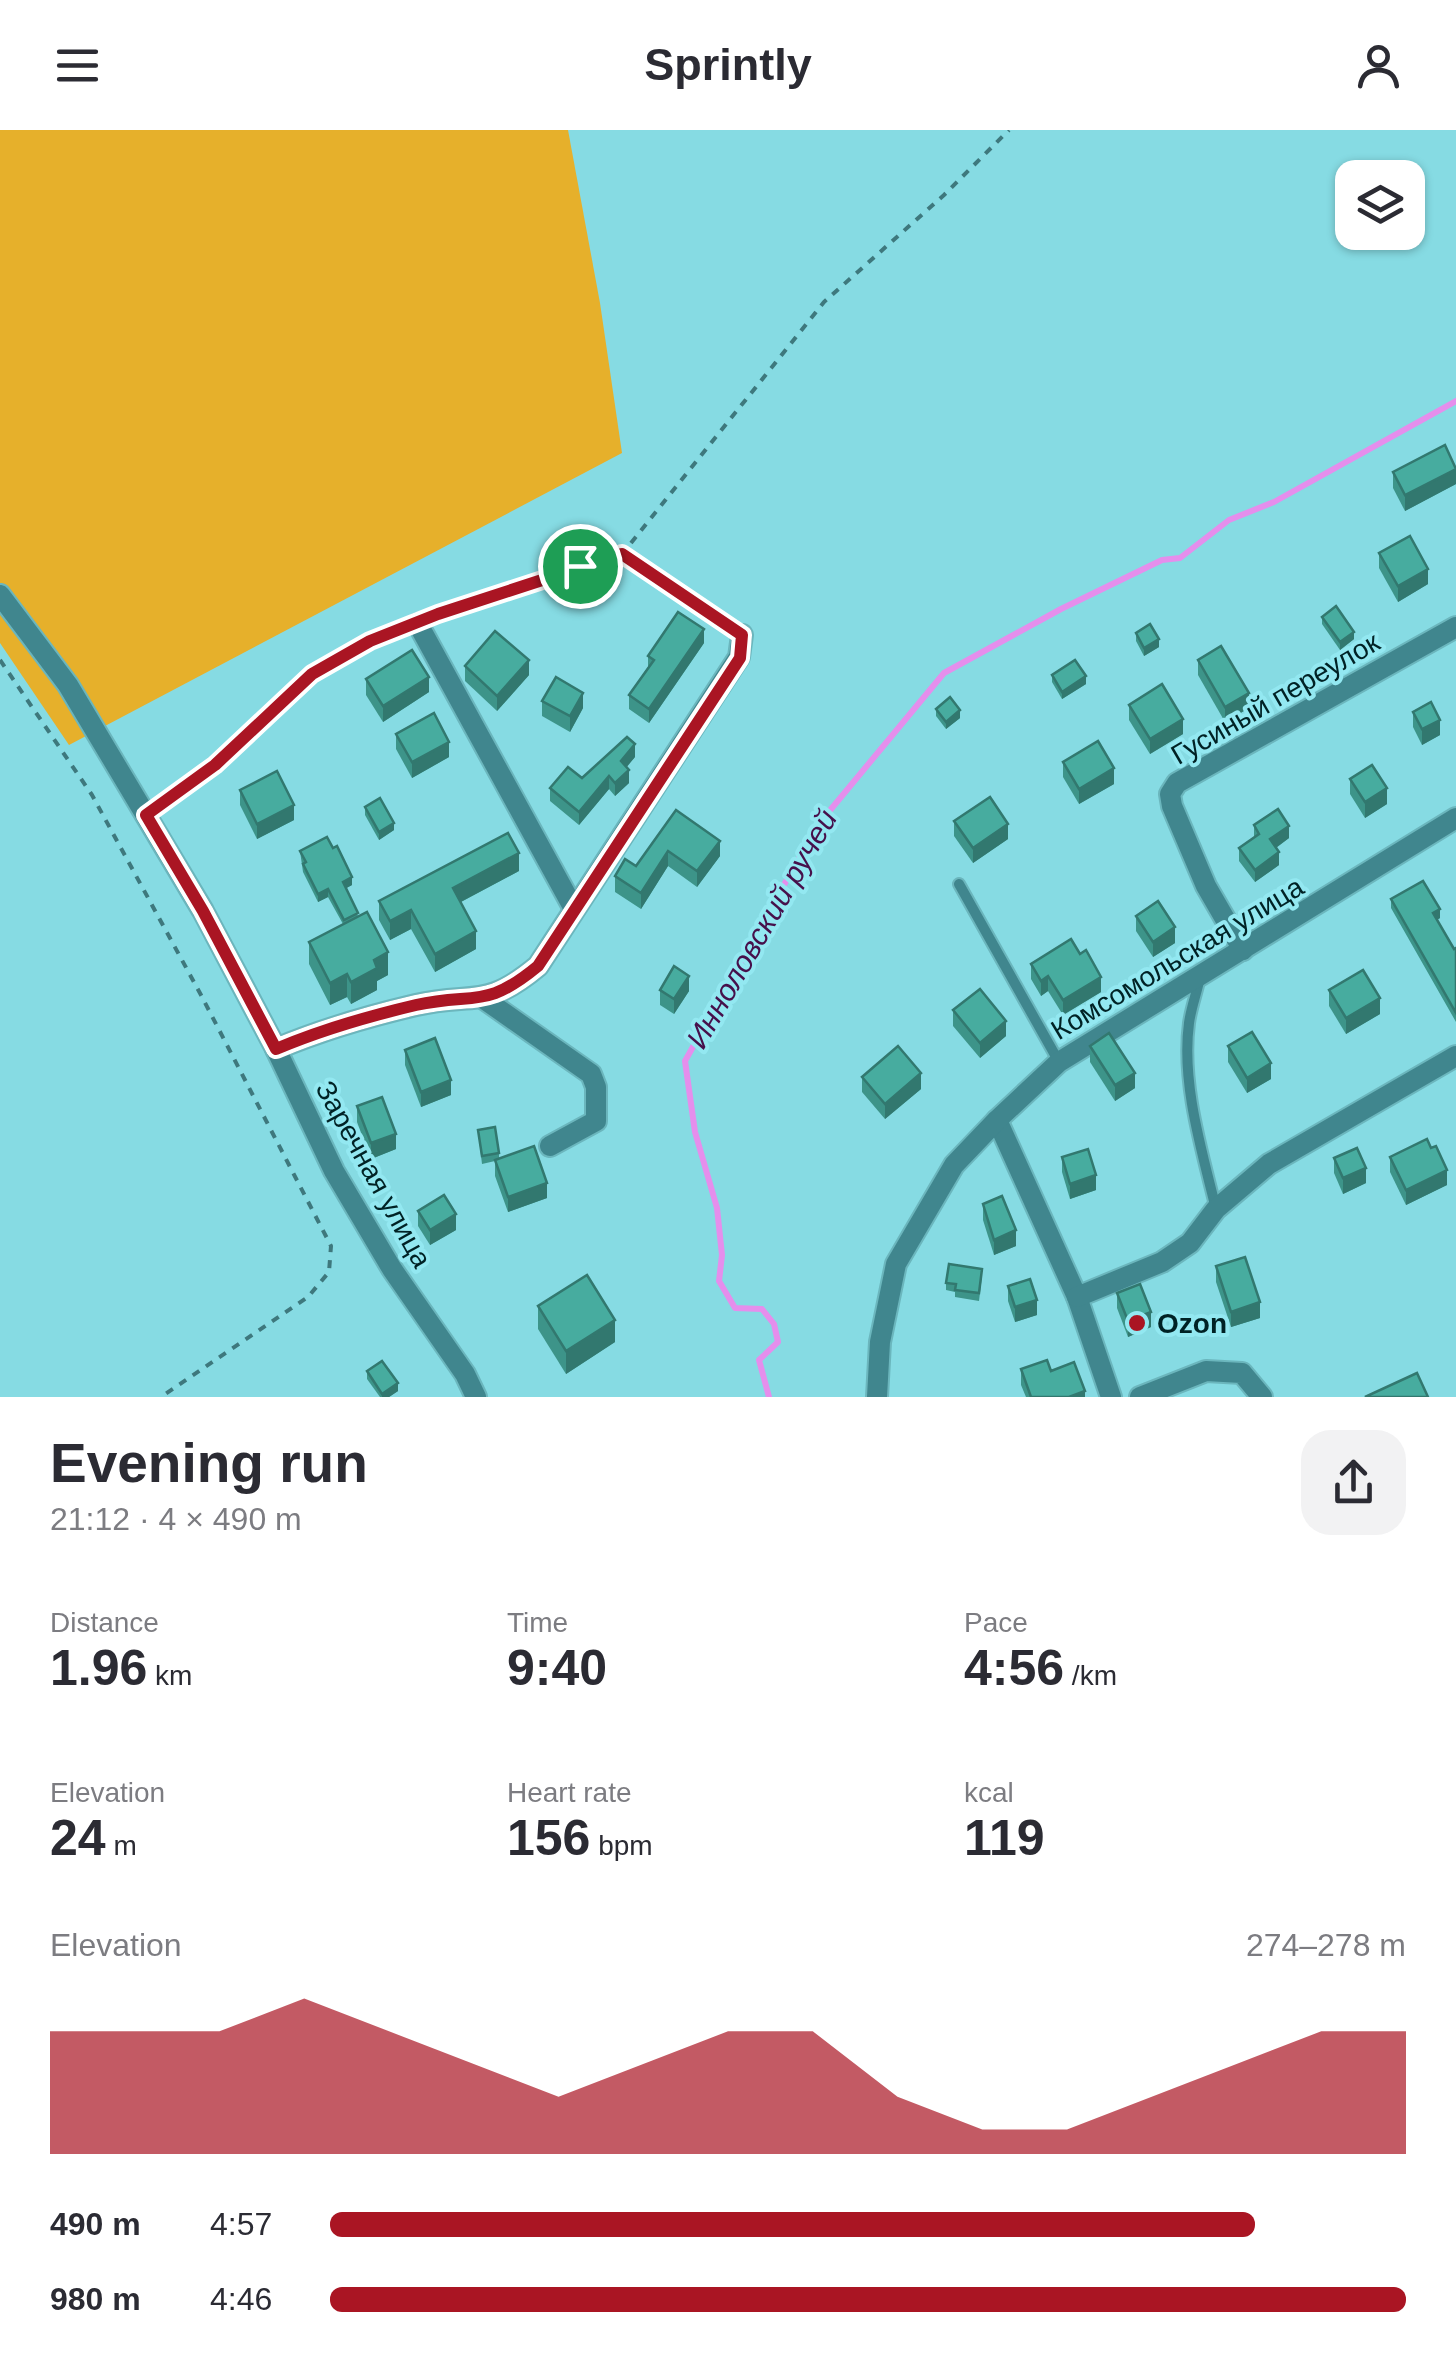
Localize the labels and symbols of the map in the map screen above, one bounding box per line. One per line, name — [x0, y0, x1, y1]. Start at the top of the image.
pin — [538, 524, 623, 609]
street label: Гусиный переулок — [1166, 626, 1385, 771]
water label: Инноловский ручей — [680, 804, 843, 1054]
street label: Комсомольская улица — [1046, 871, 1309, 1046]
street label: Заречная улица — [310, 1076, 438, 1273]
place label: Ozon — [1157, 1308, 1227, 1339]
marker: Ozon — [1126, 1312, 1148, 1334]

